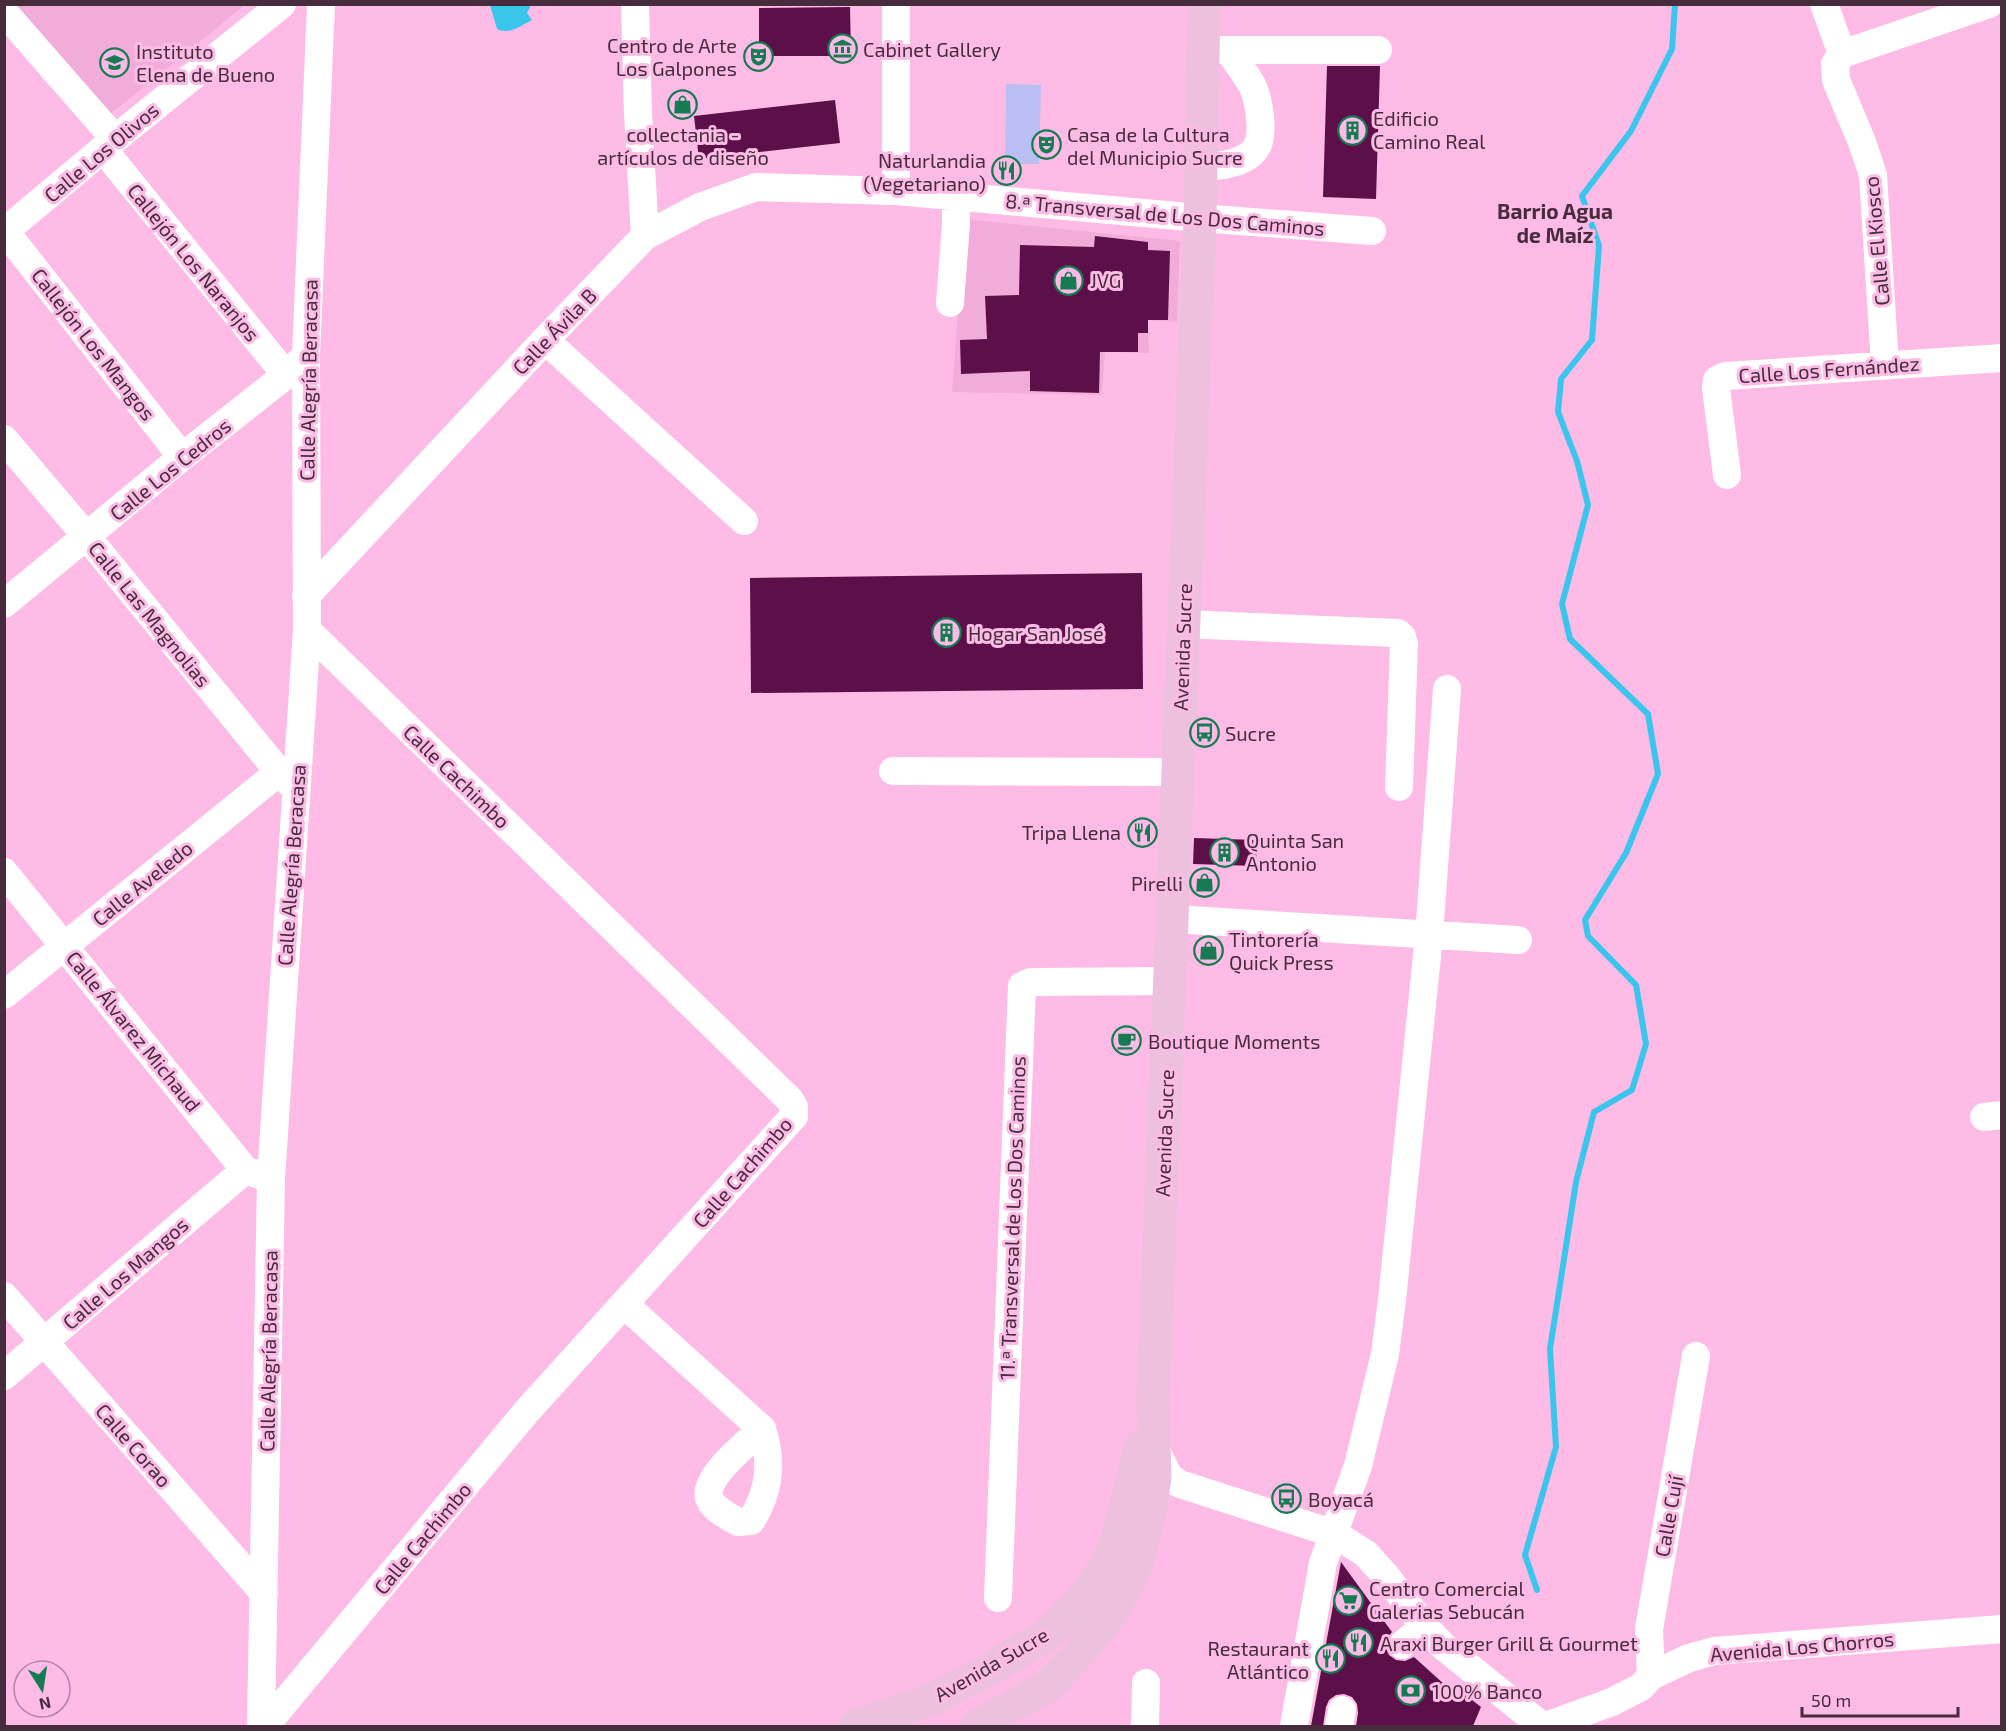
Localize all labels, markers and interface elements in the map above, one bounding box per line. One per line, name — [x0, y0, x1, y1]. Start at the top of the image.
place label: Centro de Arte Los Galpones — [607, 33, 737, 80]
museum icon: Cabinet Gallery — [826, 33, 858, 65]
place label: Cabinet Gallery — [863, 37, 1001, 61]
place label: Instituto Elena de Bueno — [136, 39, 275, 86]
theatre icon: Centro de Arte Los Galpones — [742, 40, 774, 72]
school or university icon: Instituto Elena de Bueno — [99, 46, 131, 78]
shop icon: collectania - artículos de diseño — [667, 88, 699, 120]
street label: Calle Los Olivos — [39, 97, 163, 207]
place label: Edificio Camino Real — [1373, 106, 1485, 153]
building icon: Edificio Camino Real — [1336, 114, 1368, 146]
place label: collectania - artículos de diseño — [597, 122, 769, 169]
place label: Casa de la Cultura del Municipio Sucre — [1067, 122, 1243, 169]
theatre icon: Casa de la Cultura del Municipio Sucre — [1030, 129, 1062, 161]
place label: Naturlandia (Vegetariano) — [863, 148, 986, 195]
restaurant icon: Naturlandia (Vegetariano) — [991, 155, 1023, 187]
street label: Calle El Kiosco — [1858, 175, 1894, 307]
street label: Callejón Los Naranjos — [123, 178, 265, 346]
street label: 8.ª Transversal de Los Dos Caminos — [1004, 188, 1326, 240]
district label: Barrio Agua de Maíz — [1497, 198, 1613, 247]
street label: Callejón Los Mangos — [27, 263, 161, 425]
shop icon: JVG — [1053, 264, 1085, 296]
place label: JVG — [1090, 268, 1121, 292]
street label: Calle Alegría Beracasa — [294, 279, 322, 481]
street label: Calle Ávila B — [507, 283, 601, 379]
street label: Calle Los Fernández — [1738, 351, 1920, 387]
street label: Calle Los Cedros — [105, 413, 235, 525]
street label: Calle Las Magnolias — [84, 536, 216, 692]
street label: Avenida Sucre — [1168, 583, 1196, 711]
building icon: Hogar San José — [931, 617, 963, 649]
place label: Hogar San José — [968, 621, 1104, 645]
bus stop icon: Sucre — [1188, 717, 1220, 749]
street label: Calle Cachimbo — [399, 719, 515, 833]
place label: Sucre — [1225, 721, 1276, 745]
street label: Calle Alegría Beracasa — [272, 764, 310, 966]
restaurant icon: Tripa Llena — [1126, 816, 1158, 848]
place label: Tripa Llena — [1022, 820, 1121, 844]
place label: Quinta San Antonio — [1246, 828, 1344, 875]
street label: Calle Aveledo — [87, 835, 197, 931]
building icon: Quinta San Antonio — [1209, 836, 1241, 868]
shop icon: Pirelli — [1188, 867, 1220, 899]
place label: Pirelli — [1131, 871, 1183, 895]
place label: Tintorería Quick Press — [1229, 927, 1334, 974]
shop icon: Tintorería Quick Press — [1192, 934, 1224, 966]
street label: Calle Álvarez Michaud — [62, 946, 206, 1116]
cafe icon: Boutique Moments — [1111, 1025, 1143, 1057]
place label: Boutique Moments — [1148, 1029, 1320, 1053]
street label: 11.ª Transversal de Los Dos Caminos — [994, 1056, 1030, 1380]
street label: Avenida Sucre — [1150, 1069, 1178, 1197]
street label: Calle Cachimbo — [688, 1112, 796, 1232]
street label: Calle Los Mangos — [57, 1212, 193, 1334]
street label: Calle Alegría Beracasa — [254, 1250, 282, 1452]
street label: Calle Corao — [91, 1398, 177, 1492]
street label: Calle Cují — [1649, 1472, 1687, 1559]
street label: Calle Cachimbo — [368, 1477, 476, 1599]
bus stop icon: Boyacá — [1271, 1483, 1303, 1515]
place label: Boyacá — [1308, 1487, 1374, 1511]
place label: Centro Comercial Galerias Sebucán — [1369, 1576, 1525, 1623]
supermarket icon: Centro Comercial Galerias Sebucán — [1332, 1584, 1364, 1616]
street label: Avenida Sucre — [930, 1622, 1052, 1706]
street label: Avenida Los Chorros — [1709, 1626, 1895, 1666]
restaurant icon: Araxi Burger Grill & Gourmet — [1343, 1627, 1375, 1659]
place label: Araxi Burger Grill & Gourmet — [1380, 1631, 1638, 1655]
place label: Restaurant Atlántico — [1208, 1636, 1309, 1683]
restaurant icon: Restaurant Atlántico — [1314, 1643, 1346, 1675]
north arrow — [12, 1659, 72, 1719]
bank icon: 100% Banco — [1395, 1675, 1427, 1707]
place label: 100% Banco — [1432, 1679, 1542, 1703]
scale bar — [1802, 1680, 1958, 1718]
text: 50 m — [1811, 1689, 1851, 1711]
text: N — [38, 1694, 53, 1715]

